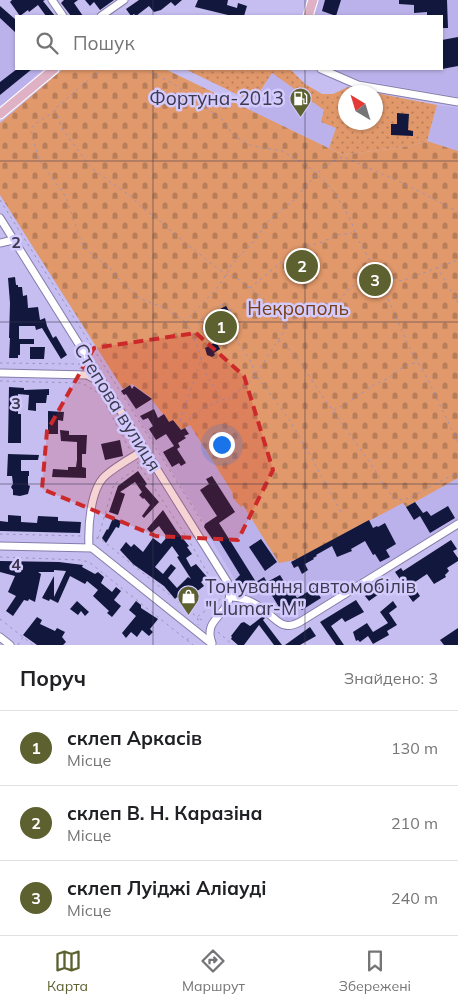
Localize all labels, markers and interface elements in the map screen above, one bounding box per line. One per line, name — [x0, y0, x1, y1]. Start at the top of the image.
search box — [15, 15, 443, 70]
icon: search — [33, 29, 61, 57]
text: Пошук — [73, 31, 135, 55]
north arrow — [338, 85, 383, 130]
place label: Фортуна-2013 — [149, 86, 284, 110]
fuel station icon: Фортуна-2013 — [288, 86, 312, 117]
text: 2 — [11, 232, 21, 252]
pin: 2 — [286, 247, 318, 285]
pin: 3 — [359, 261, 391, 299]
park label: Некрополь — [247, 296, 349, 320]
pin: 1 — [205, 308, 237, 346]
street label: Степова вулиця — [69, 339, 167, 475]
text: 3 — [11, 393, 21, 413]
your location — [209, 432, 235, 458]
text: 4 — [11, 554, 21, 574]
place label: Тонування автомобілів "Llumar-M" — [205, 574, 416, 620]
shop icon: Тонування автомобілів "Llumar-M" — [177, 585, 201, 616]
text: Поруч — [20, 665, 86, 691]
text: Знайдено: 3 — [344, 668, 438, 688]
text: склеп Аркасів — [67, 726, 202, 750]
text: 1 — [31, 738, 41, 758]
text: 130 m — [391, 738, 438, 758]
text: Місце — [67, 750, 111, 770]
text: склеп В. Н. Каразіна — [67, 801, 263, 825]
text: 2 — [31, 813, 41, 833]
text: 210 m — [391, 813, 438, 833]
text: Місце — [67, 825, 111, 845]
text: склеп Луіджі Аліауді — [67, 876, 267, 900]
text: 3 — [31, 888, 41, 908]
text: 240 m — [391, 888, 438, 908]
text: Місце — [67, 900, 111, 920]
tab: Карта — [47, 947, 88, 995]
tab: Маршрут — [182, 947, 245, 995]
tab: Збережені — [339, 947, 411, 995]

